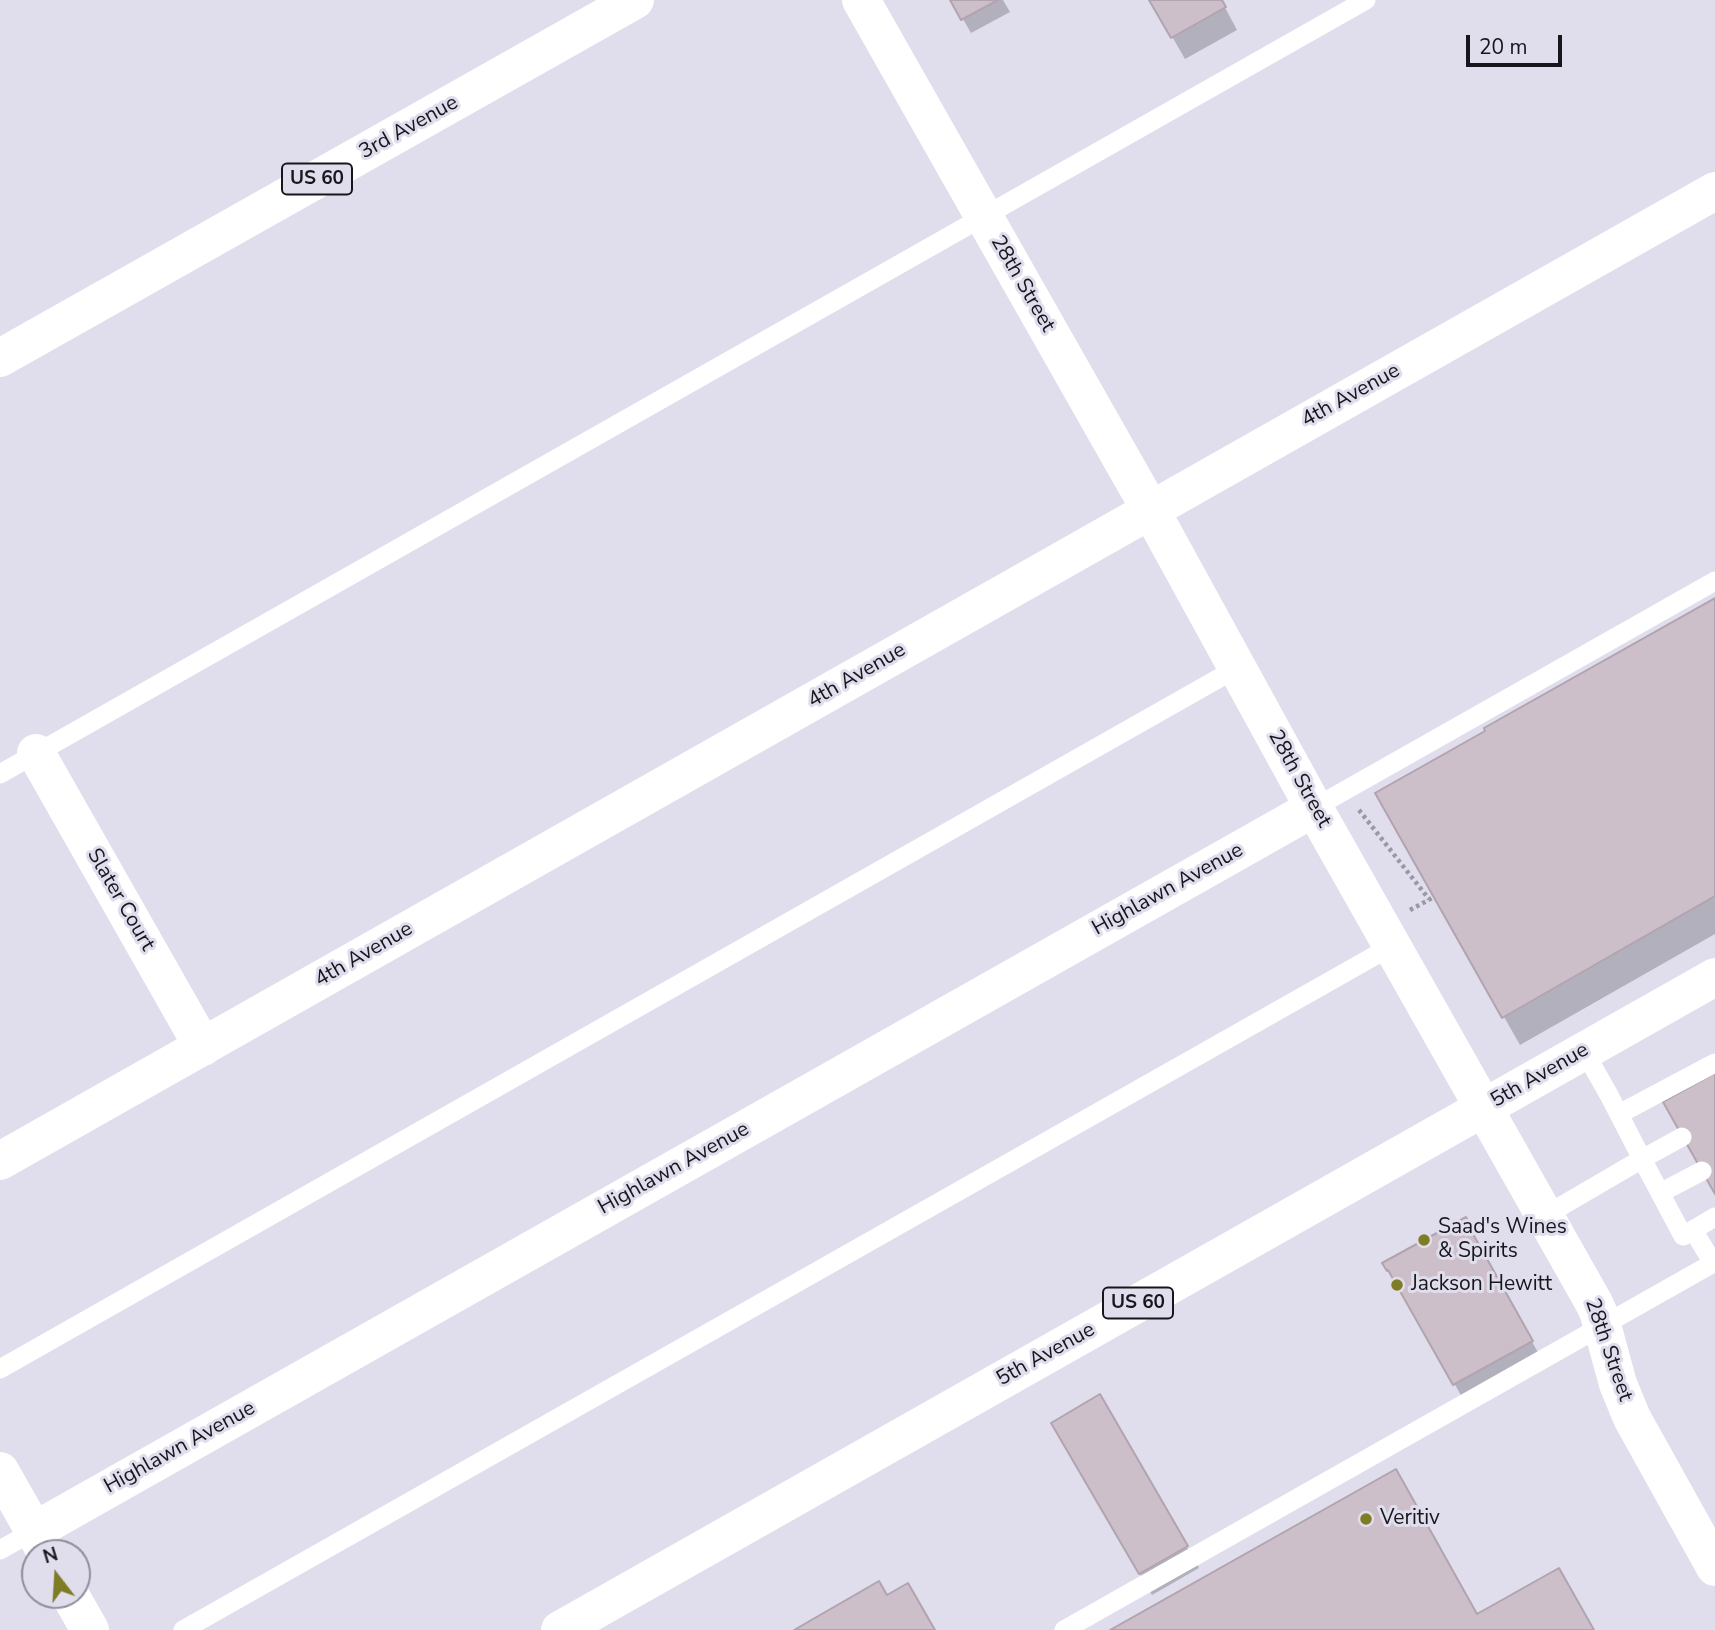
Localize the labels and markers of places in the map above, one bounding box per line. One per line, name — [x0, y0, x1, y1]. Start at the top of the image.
place label: Saad's Wines & Spirits — [1438, 1215, 1567, 1265]
marker: Saad's Wines & Spirits — [1416, 1232, 1432, 1248]
place label: Jackson Hewitt — [1411, 1272, 1552, 1298]
marker: Jackson Hewitt — [1389, 1277, 1405, 1293]
place label: Veritiv — [1380, 1506, 1440, 1532]
marker: Veritiv — [1358, 1511, 1374, 1527]

